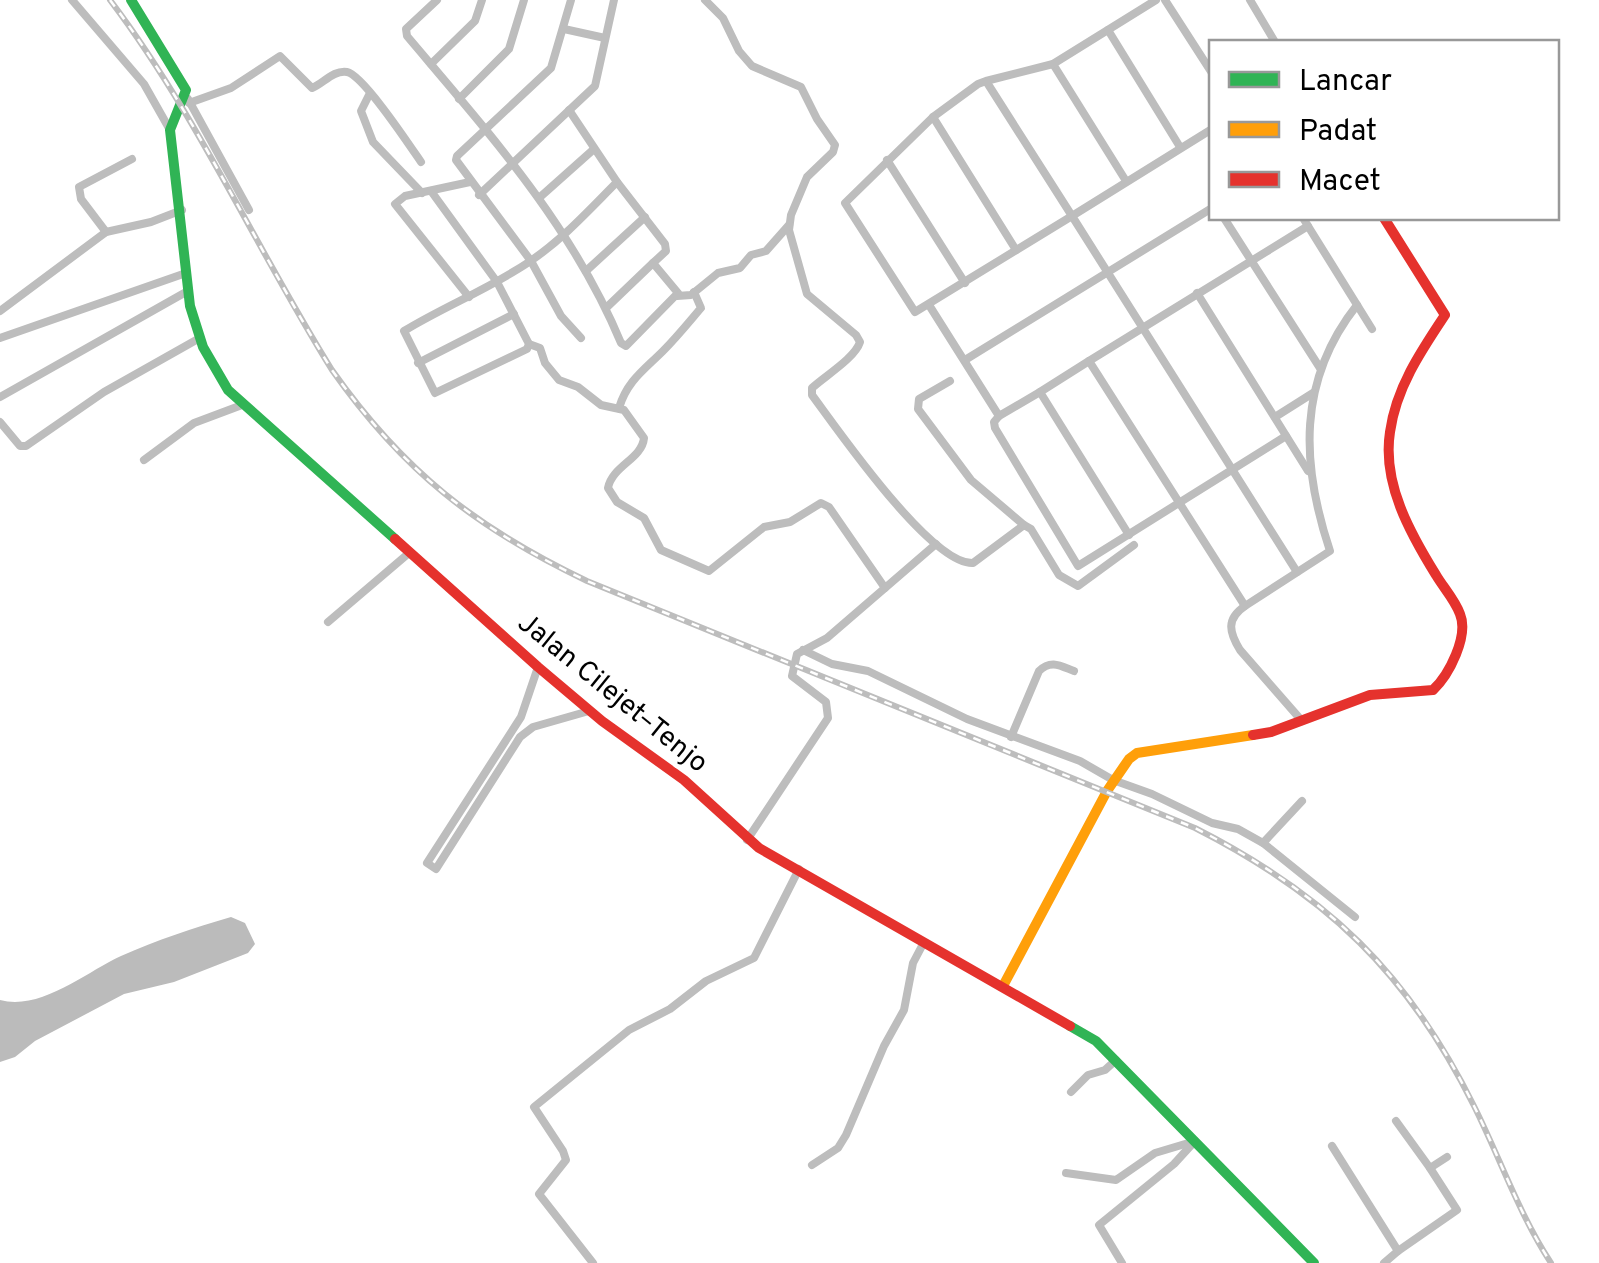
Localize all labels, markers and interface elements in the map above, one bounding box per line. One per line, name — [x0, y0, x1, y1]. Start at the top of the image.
legend — [1209, 40, 1559, 220]
text: Lancar — [1299, 64, 1392, 101]
text: Padat — [1299, 114, 1377, 151]
text: Macet — [1299, 164, 1381, 201]
street label: Jalan Cilejet–Tenjo — [509, 606, 715, 782]

